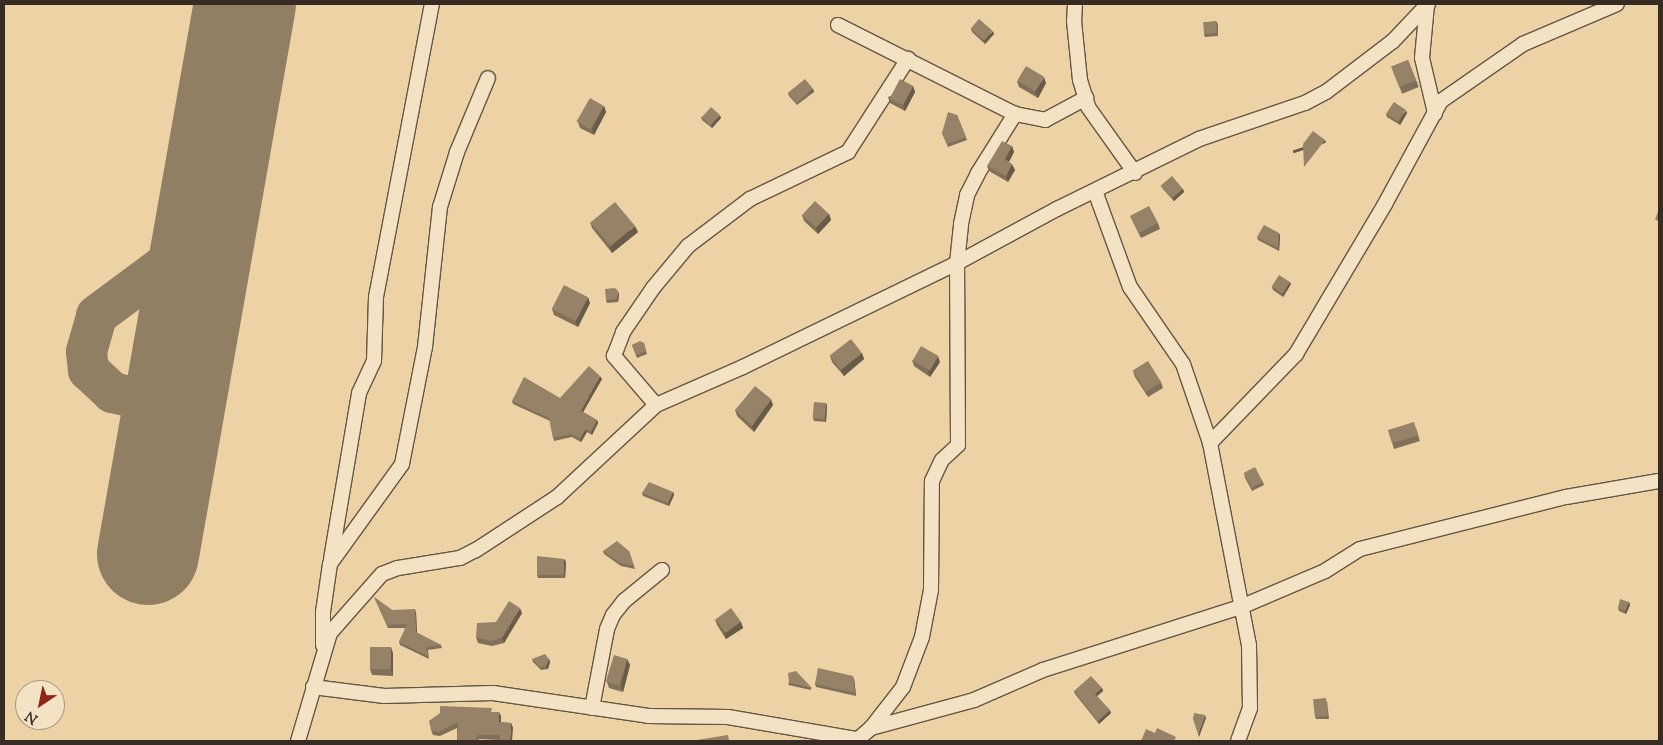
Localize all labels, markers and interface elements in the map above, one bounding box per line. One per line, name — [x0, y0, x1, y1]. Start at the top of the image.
north arrow — [15, 680, 65, 730]
text: N — [22, 705, 42, 728]

